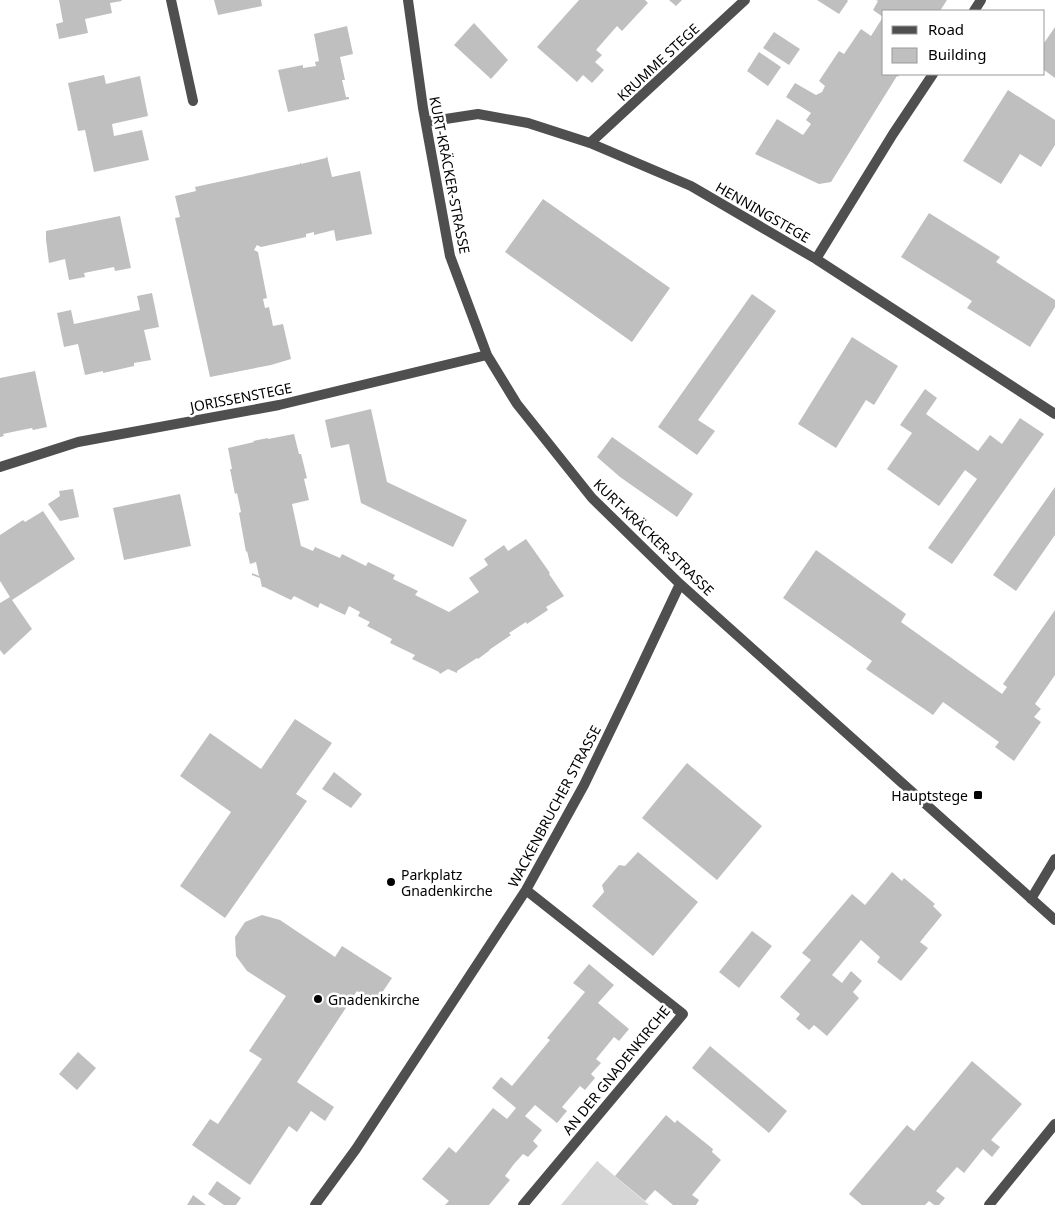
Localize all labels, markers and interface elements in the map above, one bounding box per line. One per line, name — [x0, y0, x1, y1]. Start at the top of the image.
legend — [882, 10, 1045, 75]
street label: KRUMME STEGE — [613, 19, 703, 105]
text: Road — [928, 19, 964, 39]
text: Building — [928, 44, 986, 64]
street label: KURT-KRÄCKER-STRASSE — [425, 95, 475, 255]
street label: HENNINGSTEGE — [712, 177, 814, 247]
street label: JORISSENSTEGE — [187, 378, 293, 417]
street label: KURT-KRÄCKER-STRASSE — [590, 475, 718, 599]
street label: WACKENBRUCHER STRASSE — [503, 722, 605, 890]
place label: Hauptstege — [891, 786, 968, 805]
marker: Hauptstege — [972, 789, 984, 801]
place label: Parkplatz Gnadenkirche — [401, 865, 493, 900]
marker: Parkplatz Gnadenkirche — [385, 876, 397, 888]
place label: Gnadenkirche — [328, 990, 420, 1009]
marker: Gnadenkirche — [312, 993, 324, 1005]
street label: AN DER GNADENKIRCHE — [558, 1001, 674, 1139]

